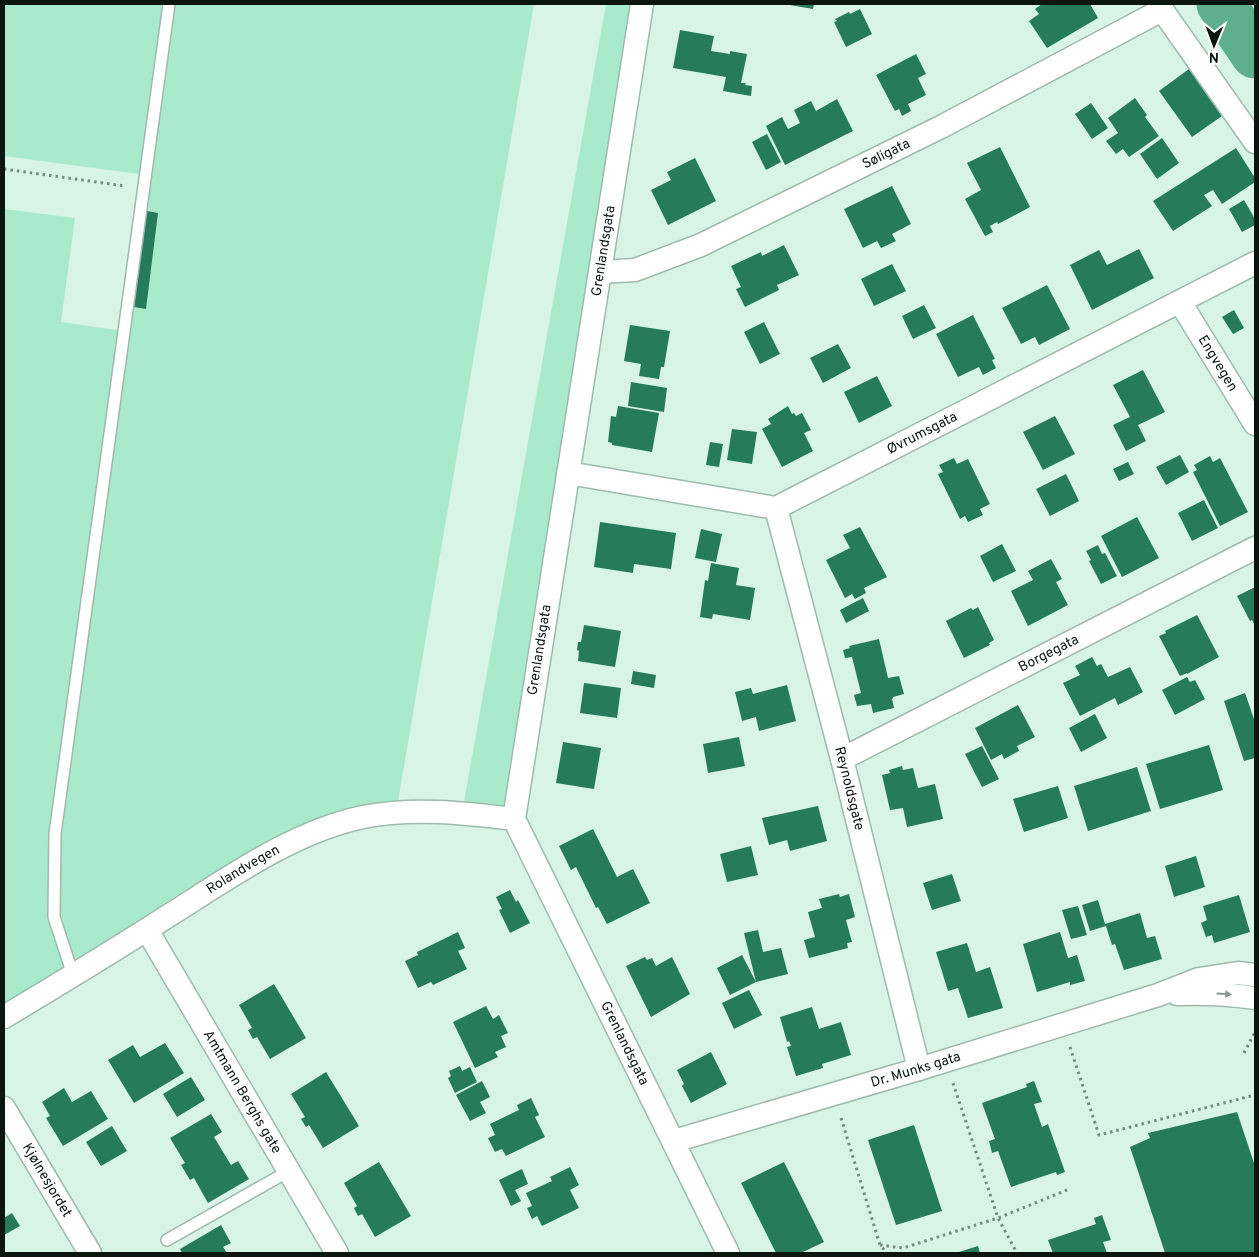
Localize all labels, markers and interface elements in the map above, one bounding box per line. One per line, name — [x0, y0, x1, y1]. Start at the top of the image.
north arrow — [1189, 20, 1239, 70]
text: N — [1209, 48, 1219, 65]
street label: Søligata — [860, 135, 913, 173]
street label: Grenlandsgata — [588, 204, 620, 298]
street label: Engvegen — [1194, 332, 1241, 395]
street label: Øvrumsgata — [884, 408, 960, 458]
street label: Grenlandsgata — [524, 603, 556, 697]
street label: Borgegata — [1016, 631, 1082, 676]
street label: Reynoldsgate — [831, 745, 868, 832]
street label: Rolandvegen — [203, 841, 283, 898]
one-way arrow — [1217, 991, 1233, 999]
street label: Grenlandsgata — [597, 998, 652, 1088]
street label: Amtmann Berghs gate — [199, 1027, 285, 1157]
street label: Dr. Munks gata — [869, 1048, 963, 1091]
street label: Kjølnesjordet — [18, 1140, 75, 1220]

